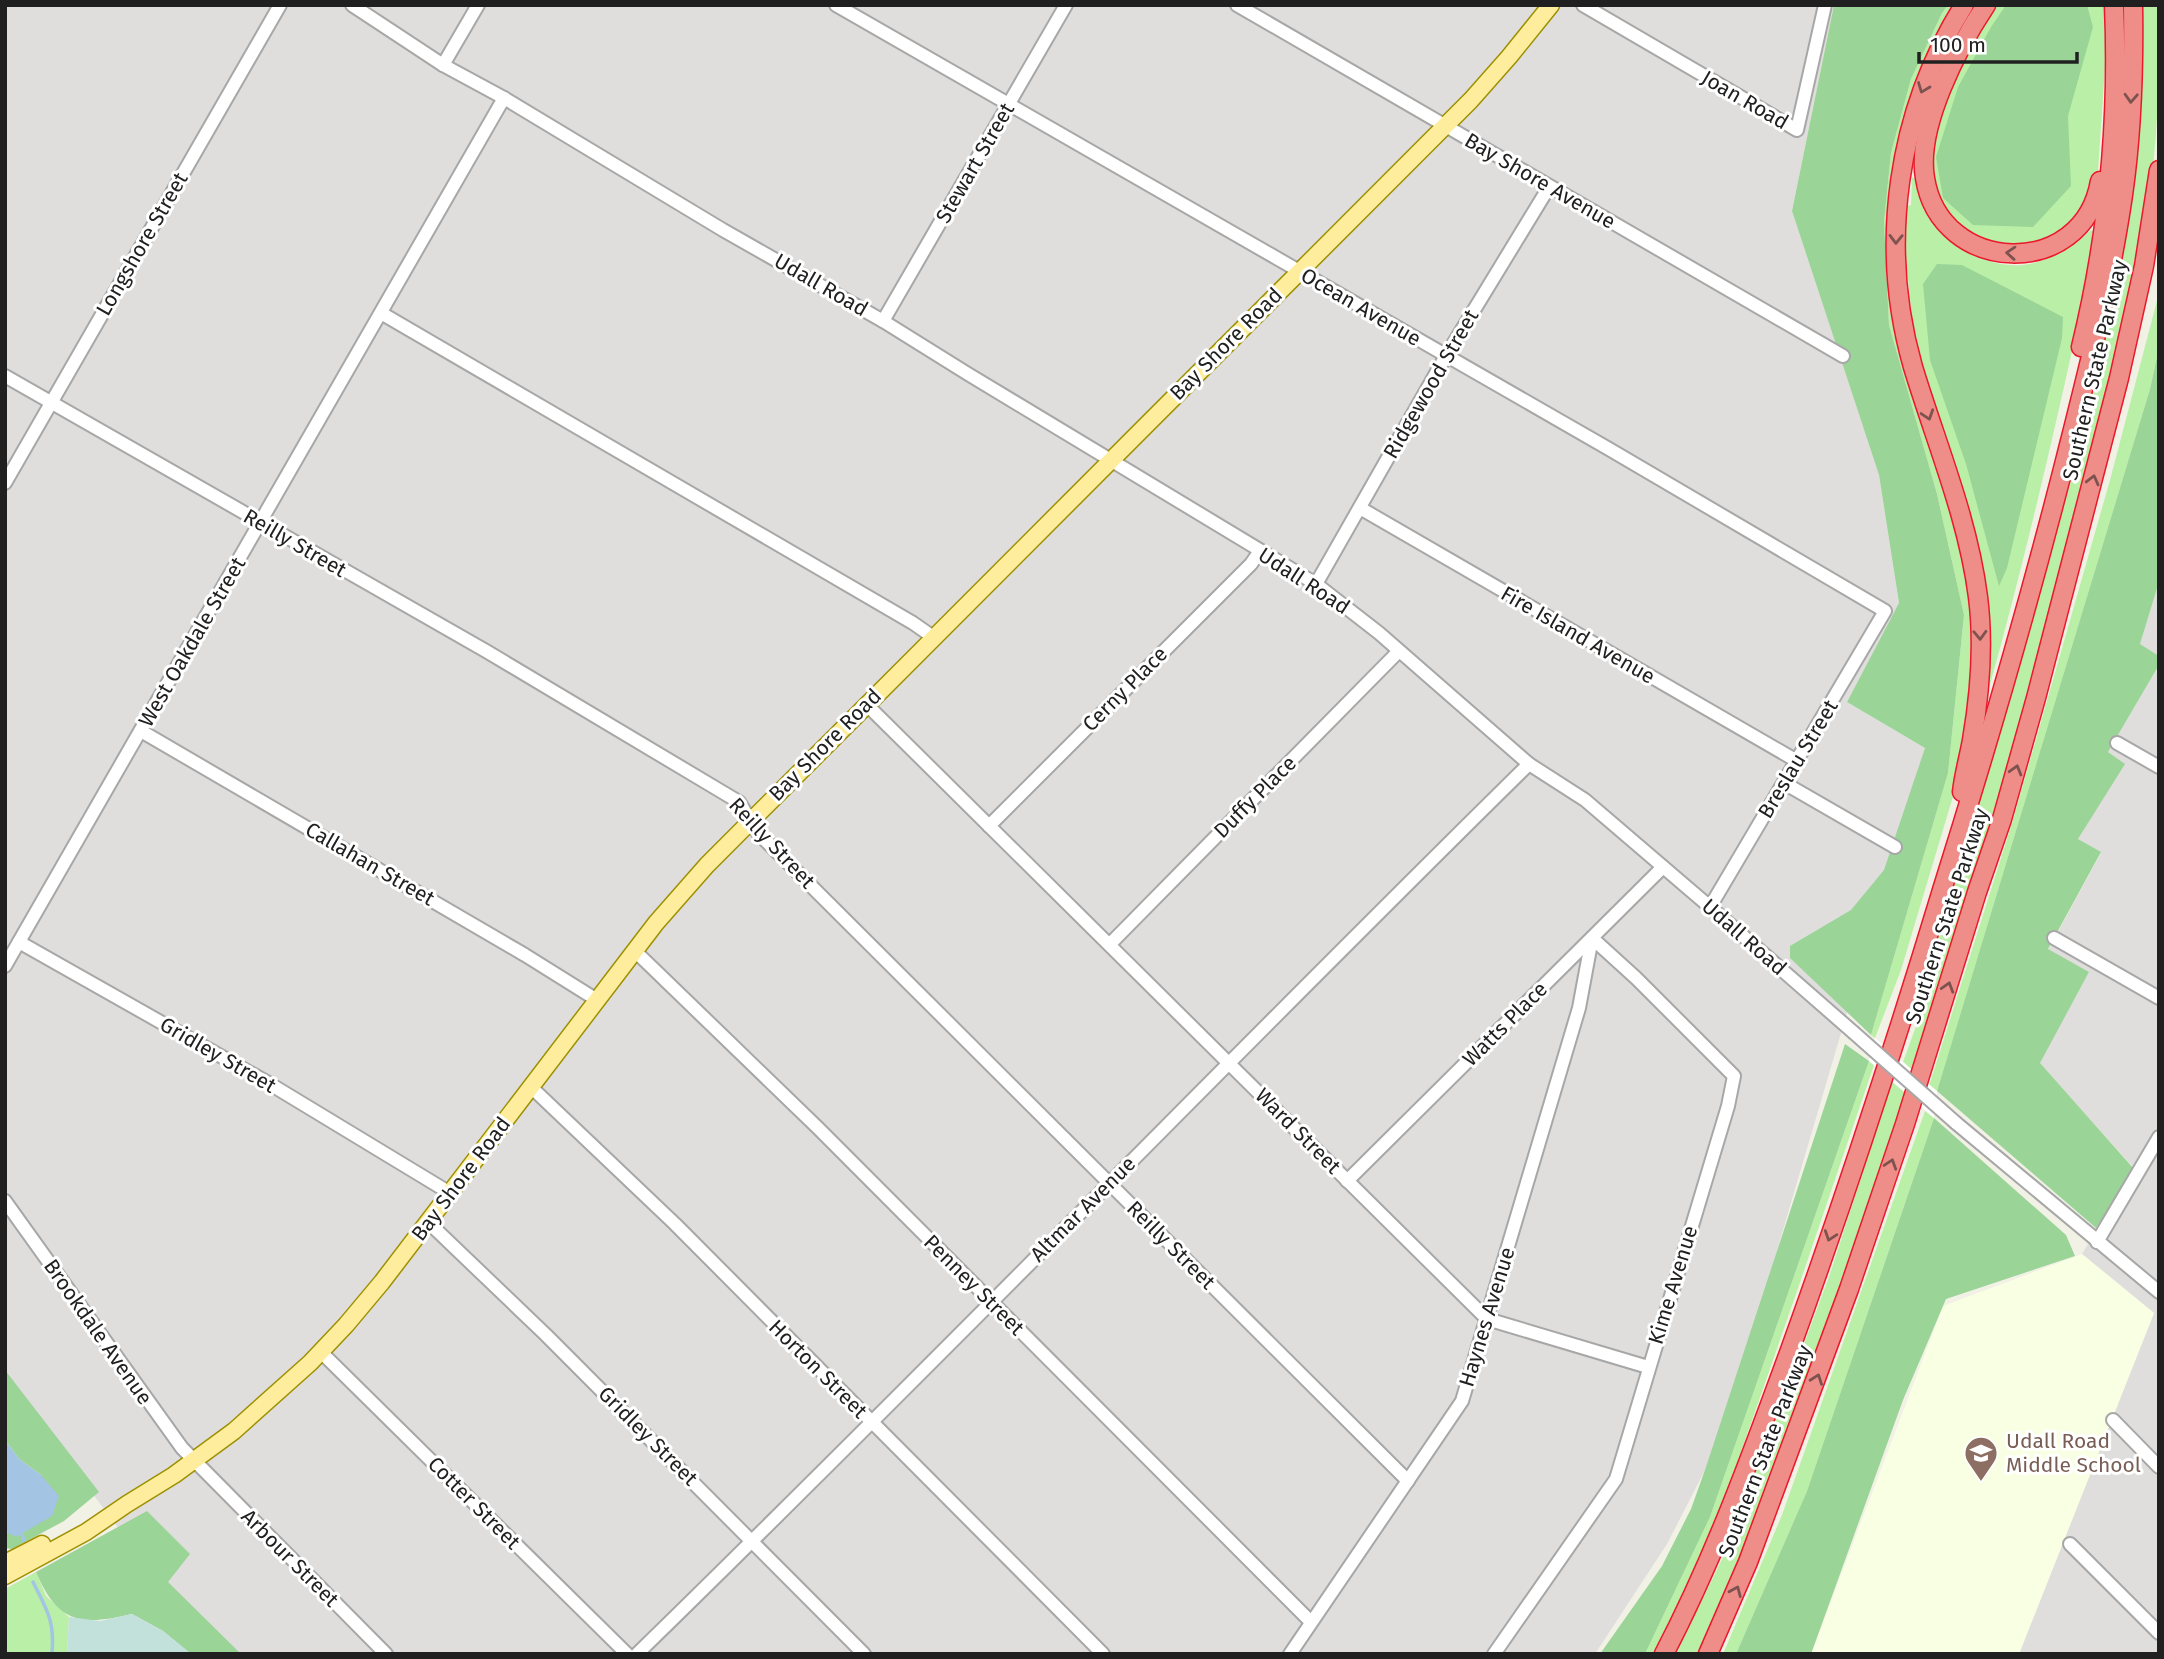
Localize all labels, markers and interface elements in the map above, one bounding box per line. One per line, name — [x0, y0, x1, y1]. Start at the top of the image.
scale bar — [1919, 21, 2076, 65]
text: 100 m — [1930, 32, 1986, 58]
street label: Joan Road — [1697, 65, 1793, 135]
one-way arrow — [1917, 82, 1931, 94]
one-way arrow — [2124, 93, 2139, 104]
street label: Stewart Street — [930, 98, 1020, 228]
street label: Bay Shore Avenue — [1460, 127, 1620, 235]
street label: Longshore Street — [90, 167, 194, 320]
one-way arrow — [1888, 235, 1904, 245]
one-way arrow — [2005, 246, 2016, 261]
street label: Udall Road — [769, 248, 873, 322]
street label: Southern State Parkway — [2057, 257, 2133, 483]
street label: Ocean Avenue — [1296, 262, 1426, 352]
street label: Bay Shore Road — [1164, 282, 1288, 406]
street label: Ridgewood Street — [1378, 304, 1484, 463]
one-way arrow — [1920, 409, 1935, 421]
one-way arrow — [2085, 475, 2099, 487]
street label: Reilly Street — [239, 503, 352, 583]
street label: Udall Road — [1253, 542, 1355, 620]
street label: West Oakdale Street — [133, 552, 251, 731]
street label: Fire Island Avenue — [1496, 580, 1660, 690]
one-way arrow — [1973, 630, 1988, 641]
street label: Cerny Place — [1077, 641, 1173, 737]
street label: Bay Shore Road — [763, 683, 887, 807]
street label: Breslau Street — [1752, 695, 1844, 823]
street label: Duffy Place — [1208, 750, 1302, 844]
one-way arrow — [2008, 764, 2022, 776]
street label: Reilly Street — [723, 792, 821, 894]
street label: Southern State Parkway — [1900, 804, 1994, 1027]
street label: Callahan Street — [301, 816, 440, 912]
street label: Udall Road — [1696, 893, 1792, 981]
street label: Watts Place — [1457, 976, 1553, 1072]
one-way arrow — [1940, 981, 1954, 994]
street label: Gridley Street — [155, 1011, 281, 1099]
street label: Ward Street — [1250, 1083, 1347, 1180]
street label: Bay Shore Road — [406, 1112, 516, 1246]
street label: Altmar Avenue — [1025, 1151, 1141, 1267]
one-way arrow — [1883, 1158, 1897, 1170]
street label: Reilly Street — [1121, 1195, 1221, 1295]
street label: Kime Avenue — [1643, 1222, 1703, 1348]
street label: Penney Street — [918, 1229, 1030, 1341]
one-way arrow — [1824, 1229, 1838, 1241]
street label: Haynes Avenue — [1453, 1244, 1521, 1390]
street label: Brookdale Avenue — [38, 1254, 158, 1410]
street label: Horton Street — [763, 1314, 873, 1424]
street label: Southern State Parkway — [1712, 1341, 1818, 1561]
one-way arrow — [1809, 1373, 1823, 1385]
street label: Gridley Street — [593, 1381, 703, 1491]
place label: Udall Road Middle School — [2006, 1428, 2141, 1478]
school or university icon: Udall Road Middle School — [1962, 1434, 2000, 1483]
street label: Cotter Street — [422, 1451, 526, 1555]
street label: Arbour Street — [236, 1504, 345, 1613]
one-way arrow — [1728, 1586, 1742, 1599]

